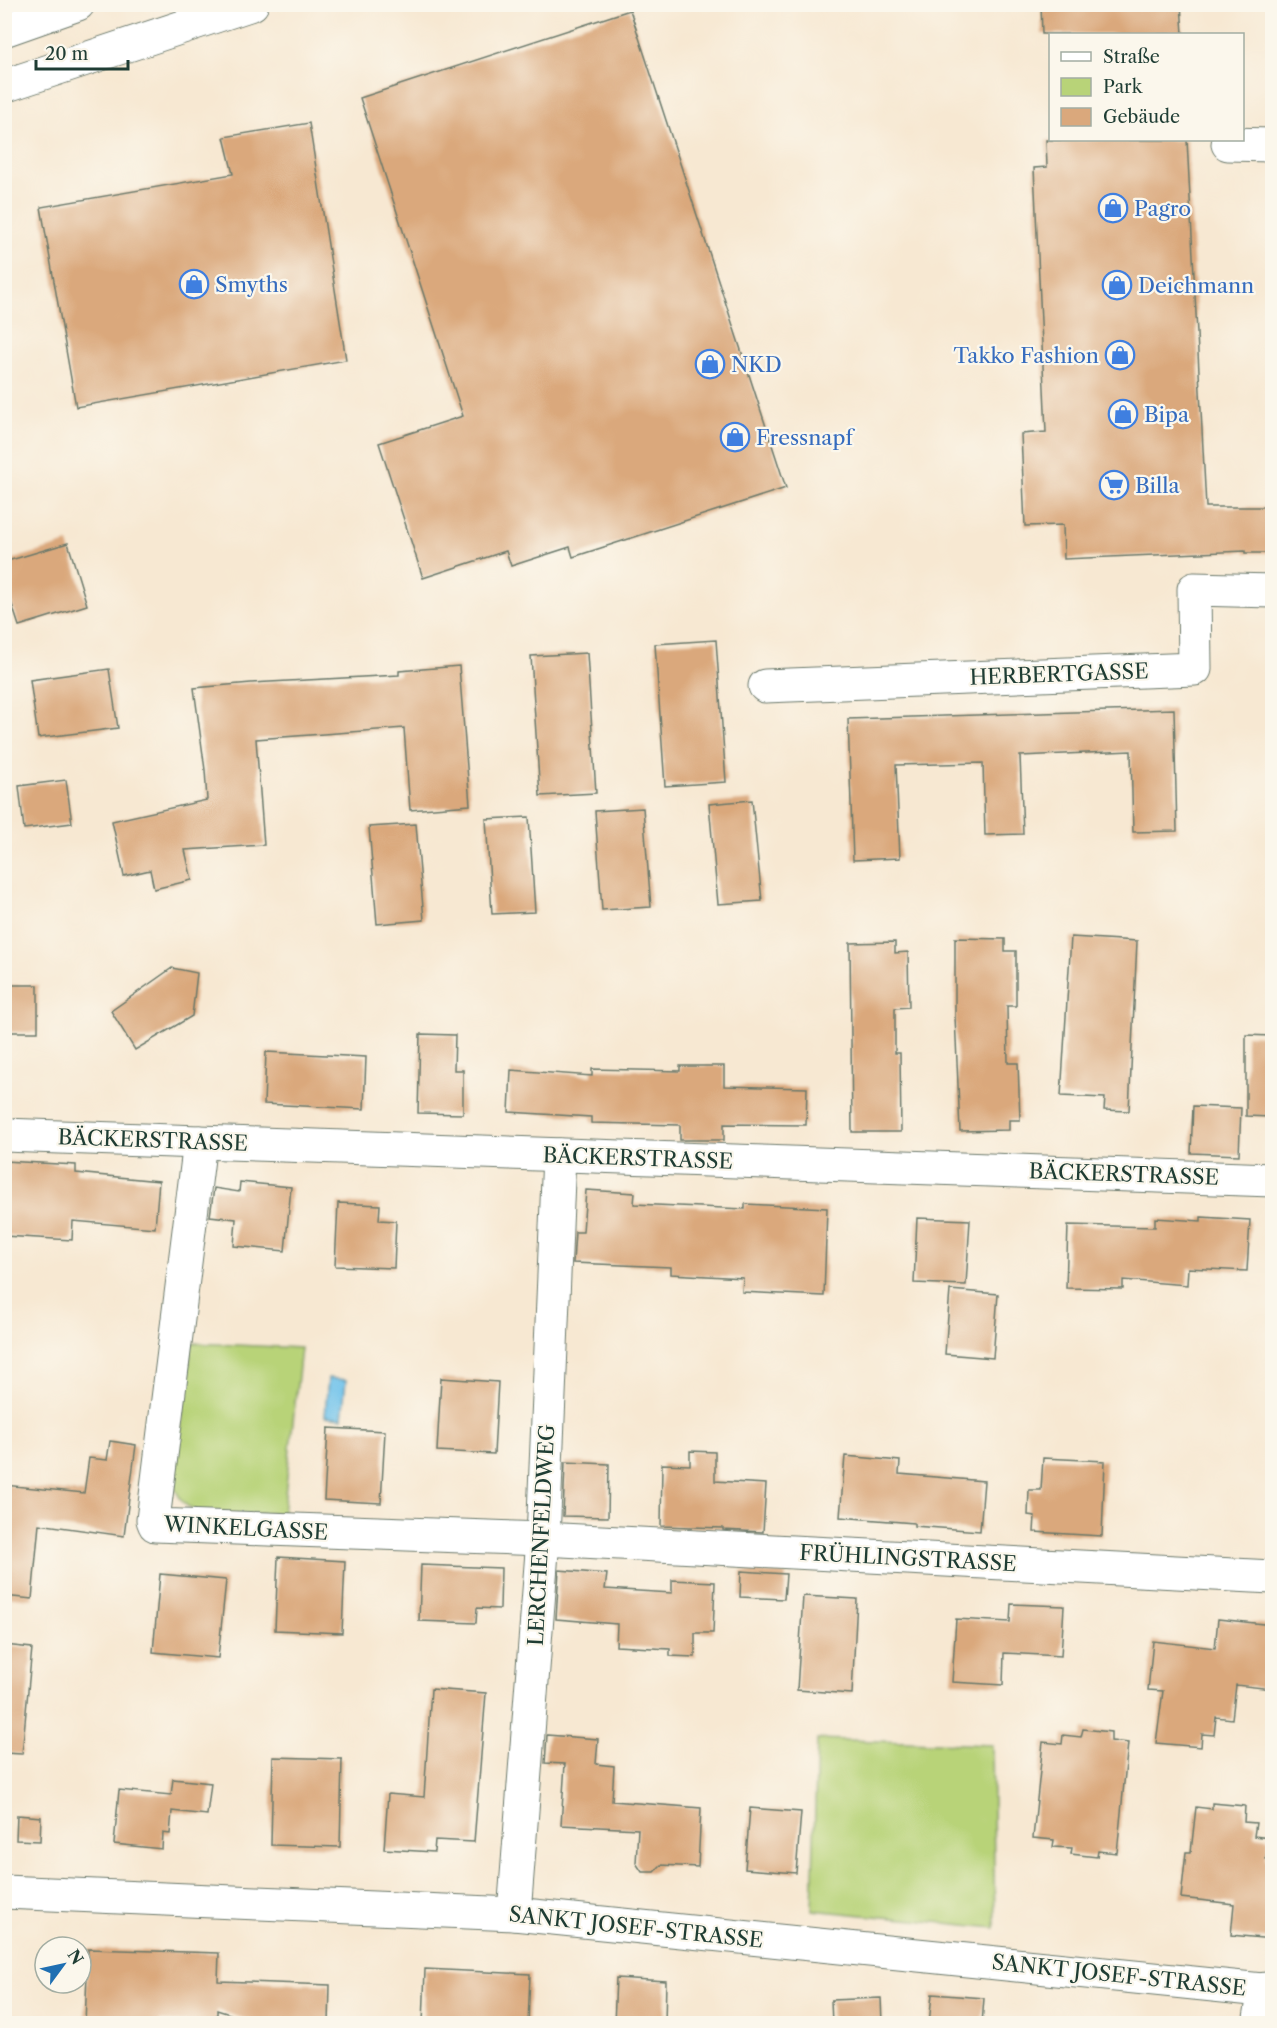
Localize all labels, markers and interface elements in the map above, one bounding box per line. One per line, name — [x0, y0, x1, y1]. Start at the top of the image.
scale bar — [36, 33, 128, 71]
legend — [1049, 33, 1244, 141]
text: 20 m — [45, 43, 89, 65]
text: Straße — [1103, 46, 1160, 68]
text: Park — [1103, 76, 1144, 98]
text: Gebäude — [1103, 106, 1180, 128]
shop icon: Pagro — [1097, 192, 1129, 224]
place label: Pagro — [1134, 196, 1191, 221]
shop icon: Smyths — [178, 268, 210, 300]
shop icon: Deichmann — [1101, 269, 1133, 301]
place label: Smyths — [215, 272, 288, 297]
place label: Deichmann — [1138, 273, 1254, 298]
shop icon: Takko Fashion — [1104, 339, 1136, 371]
place label: Takko Fashion — [954, 343, 1099, 368]
shop icon: NKD — [694, 348, 726, 380]
place label: NKD — [731, 352, 782, 377]
shop icon: Bipa — [1107, 398, 1139, 430]
place label: Bipa — [1144, 402, 1190, 427]
shop icon: Fressnapf — [719, 421, 751, 453]
place label: Fressnapf — [756, 425, 855, 450]
supermarket icon: Billa — [1098, 469, 1130, 501]
place label: Billa — [1135, 473, 1180, 498]
street label: HERBERTGASSE — [969, 658, 1149, 690]
street label: BÄCKERSTRASSE — [57, 1124, 249, 1156]
street label: BÄCKERSTRASSE — [542, 1142, 734, 1174]
street label: BÄCKERSTRASSE — [1028, 1158, 1220, 1190]
street label: LERCHENFELDWEG — [523, 1423, 559, 1646]
street label: WINKELGASSE — [162, 1511, 329, 1545]
street label: FRÜHLINGSTRASSE — [799, 1540, 1017, 1576]
street label: SANKT JOSEF-STRASSE — [508, 1901, 764, 1953]
north arrow — [33, 1935, 93, 1995]
text: N — [63, 1946, 88, 1968]
street label: SANKT JOSEF-STRASSE — [991, 1949, 1247, 2001]

